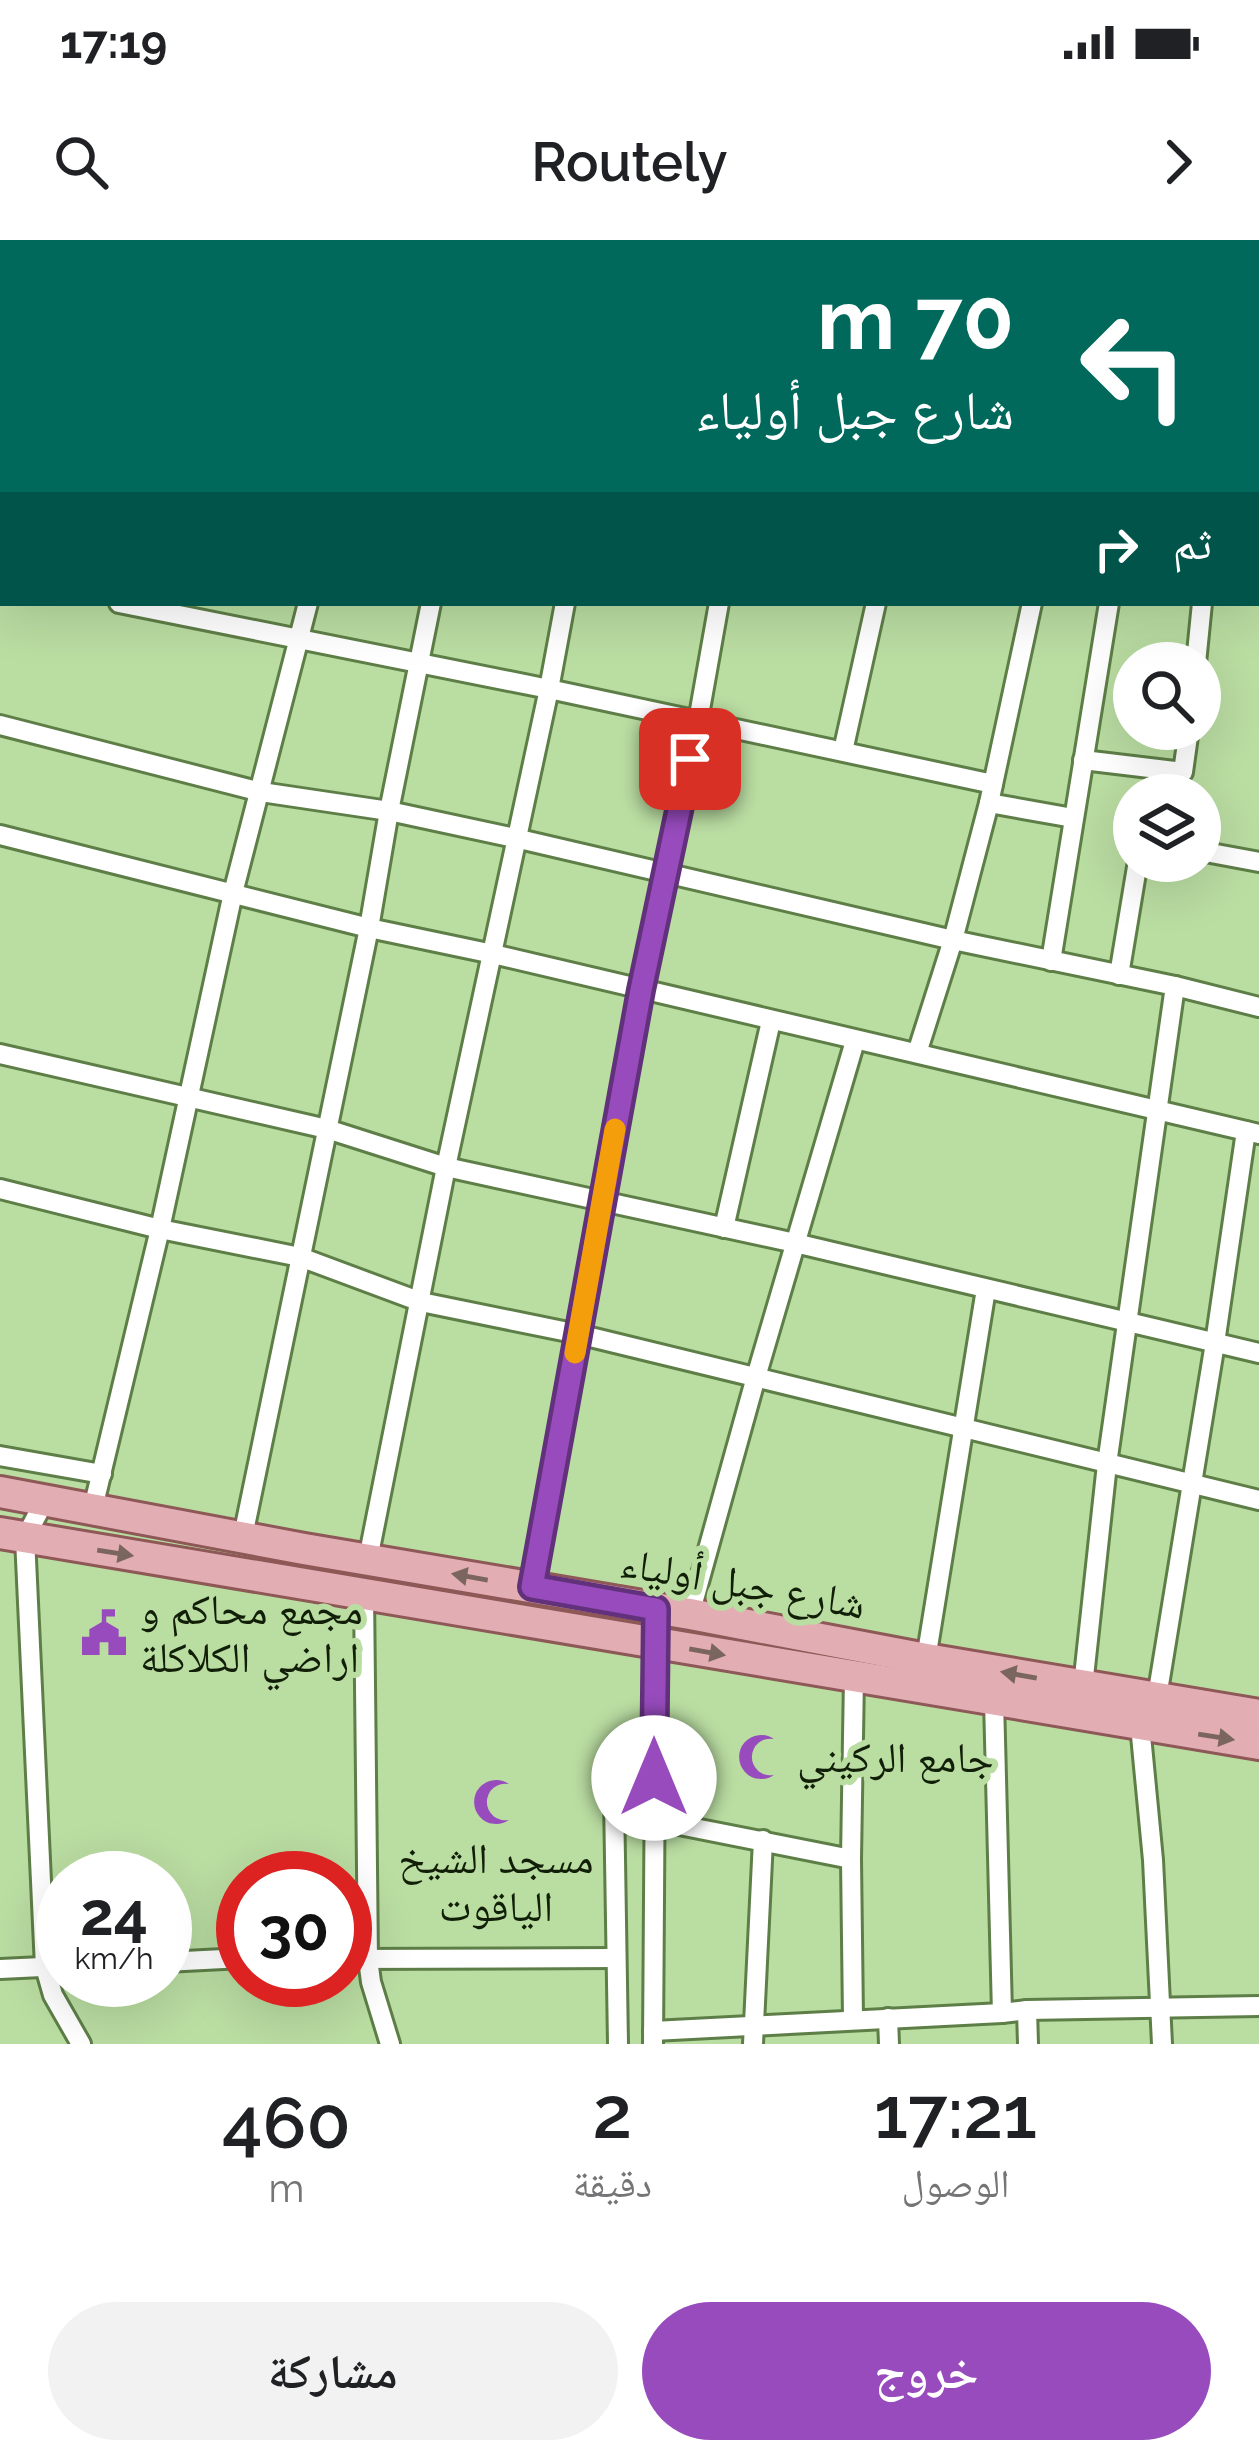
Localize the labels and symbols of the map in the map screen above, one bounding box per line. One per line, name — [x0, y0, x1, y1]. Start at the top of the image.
pin — [639, 708, 741, 810]
street label: شارع جبل أولياء — [616, 1537, 869, 1631]
one-way arrow — [97, 1544, 135, 1562]
one-way arrow — [451, 1567, 488, 1586]
place label: مجمع محاكم و اراضي الكلاكلة — [140, 1585, 363, 1690]
public building icon: مجمع محاكم و اراضي الكلاكلة — [79, 1608, 129, 1658]
one-way arrow — [689, 1643, 726, 1662]
one-way arrow — [1000, 1665, 1038, 1683]
position arrow — [591, 1715, 717, 1841]
one-way arrow — [1198, 1728, 1235, 1747]
mosque icon: جامع الركيني — [736, 1732, 786, 1782]
place label: جامع الركيني — [797, 1733, 994, 1790]
mosque icon: مسجد الشيخ الياقوت — [471, 1777, 521, 1827]
place label: مسجد الشيخ الياقوت — [398, 1834, 594, 1931]
speed limit sign: 30 — [216, 1851, 372, 2007]

